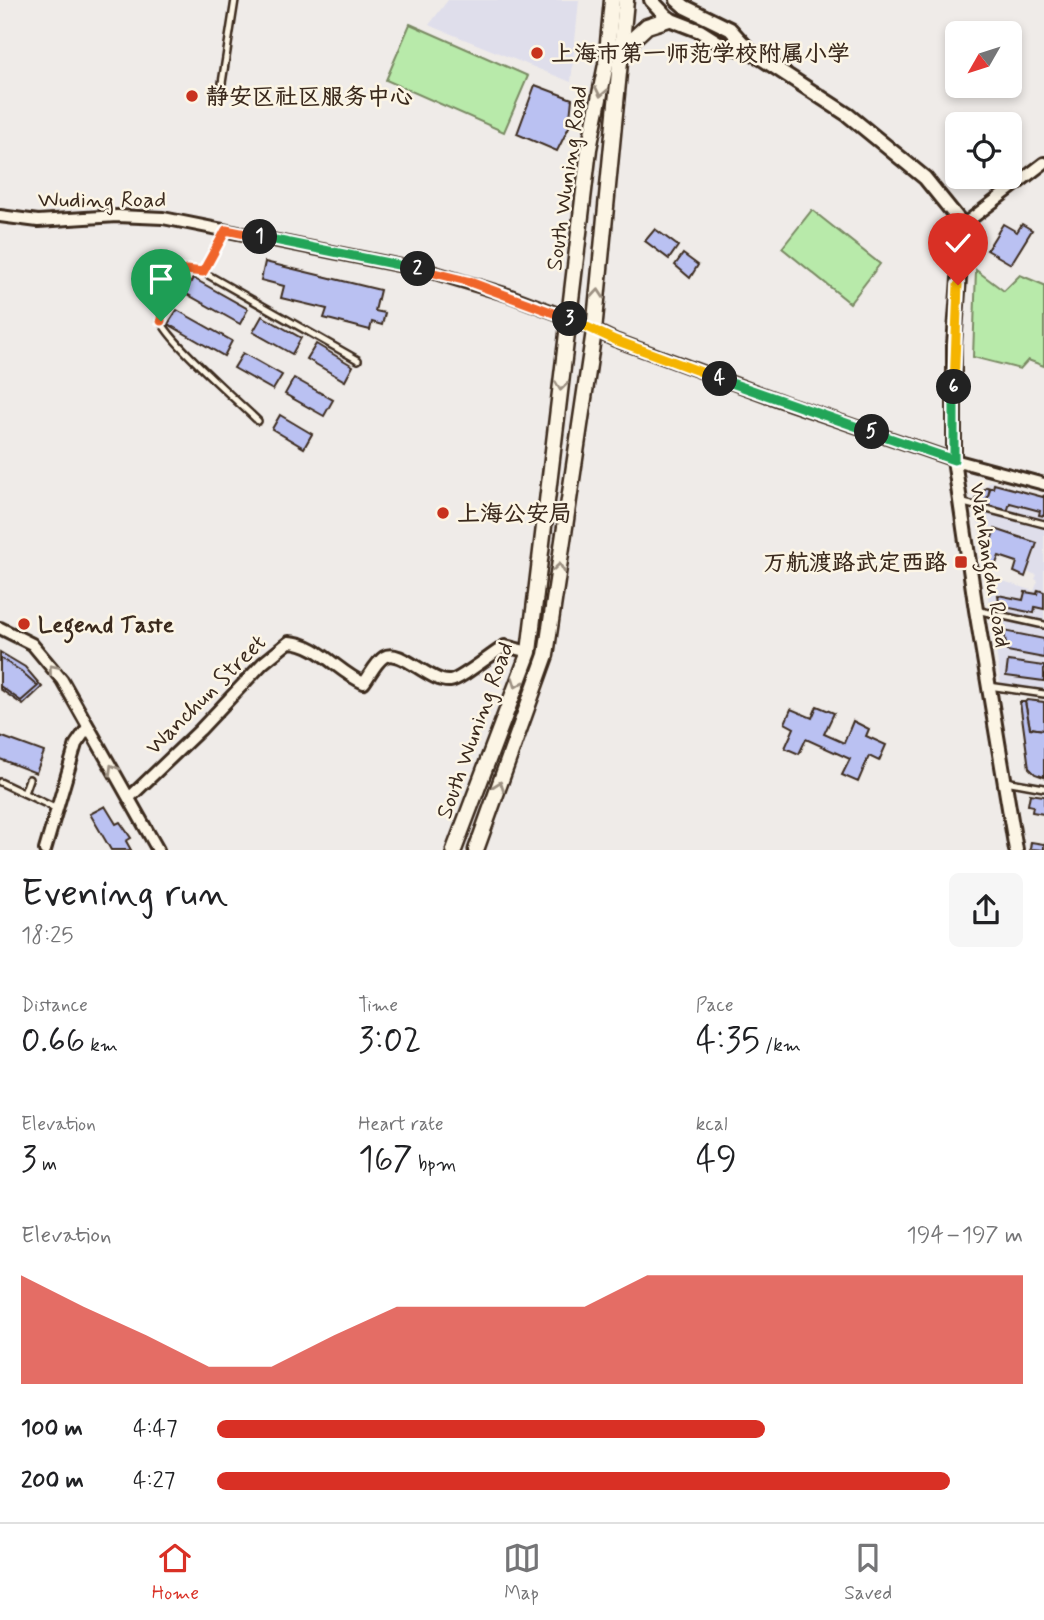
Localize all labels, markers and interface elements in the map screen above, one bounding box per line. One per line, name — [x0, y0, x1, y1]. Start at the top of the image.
north arrow — [945, 21, 1022, 98]
map controls — [945, 21, 1022, 189]
place label: 上海市第一师范学校附属小学 — [551, 40, 850, 70]
marker: 上海市第一师范学校附属小学 — [529, 45, 545, 61]
place label: 静安区社区服务中心 — [206, 83, 413, 113]
street label: South Wuning Road — [540, 84, 596, 273]
one-way arrow — [594, 86, 609, 98]
marker: 静安区社区服务中心 — [184, 88, 200, 104]
button: locate — [945, 112, 1022, 189]
street label: Wuding Road — [38, 186, 166, 216]
pin — [928, 213, 988, 285]
pin: 1 — [243, 219, 278, 254]
text: 1 — [255, 224, 264, 249]
icon: check — [939, 224, 977, 262]
pin — [131, 249, 191, 321]
pin: 2 — [400, 252, 436, 286]
text: 2 — [413, 256, 422, 281]
icon: arrive — [142, 260, 180, 298]
one-way arrow — [590, 288, 605, 299]
pin: 3 — [552, 302, 588, 336]
text: 3 — [565, 306, 574, 331]
pin: 4 — [702, 362, 738, 396]
text: 4 — [714, 366, 725, 391]
pin: 6 — [936, 370, 972, 404]
text: 6 — [949, 374, 958, 399]
one-way arrow — [553, 380, 568, 392]
pin: 5 — [854, 414, 890, 450]
text: 5 — [866, 419, 877, 444]
street label: Wanhangdu Road — [959, 481, 1017, 650]
place label: 上海公安局 — [457, 500, 572, 530]
marker: 上海公安局 — [435, 505, 451, 521]
place label: 万航渡路武定西路 — [763, 549, 947, 579]
marker: 万航渡路武定西路 — [953, 554, 969, 570]
one-way arrow — [551, 562, 566, 573]
place label: Legend Taste — [38, 611, 175, 644]
marker: Legend Taste — [16, 616, 32, 632]
street label: Wanchun Street — [140, 629, 273, 762]
street label: South Wuning Road — [430, 638, 522, 823]
one-way arrow — [49, 664, 61, 677]
one-way arrow — [512, 676, 526, 688]
one-way arrow — [108, 764, 121, 777]
one-way arrow — [491, 780, 505, 792]
text: Evening run — [21, 870, 228, 919]
button: share — [949, 873, 1023, 947]
text: 18:25 — [21, 921, 74, 951]
text: Distance — [21, 993, 88, 1018]
text: Time — [358, 993, 398, 1018]
text: Pace — [696, 993, 733, 1018]
text: 0.66 — [21, 1018, 85, 1064]
text: 3:02 — [358, 1018, 422, 1064]
text: 4:35 — [696, 1018, 760, 1064]
text: km — [85, 1033, 118, 1058]
text: /km — [760, 1033, 801, 1058]
text: Elevation — [21, 1112, 96, 1137]
text: Heart rate — [358, 1112, 444, 1137]
text: kcal — [696, 1112, 728, 1137]
text: 3 — [21, 1137, 37, 1183]
text: 167 — [358, 1137, 413, 1183]
text: 49 — [696, 1137, 737, 1183]
text: m — [37, 1152, 57, 1177]
text: bpm — [413, 1152, 456, 1177]
text: Elevation — [21, 1221, 112, 1251]
text: 194–197 m — [906, 1221, 1023, 1251]
text: 100 m — [21, 1414, 83, 1444]
text: 4:47 — [133, 1414, 177, 1444]
text: 200 m — [21, 1466, 84, 1496]
text: 4:27 — [133, 1466, 175, 1496]
tab: Home — [152, 1539, 199, 1606]
tab: Map — [503, 1539, 541, 1606]
tab: Saved — [844, 1539, 892, 1606]

